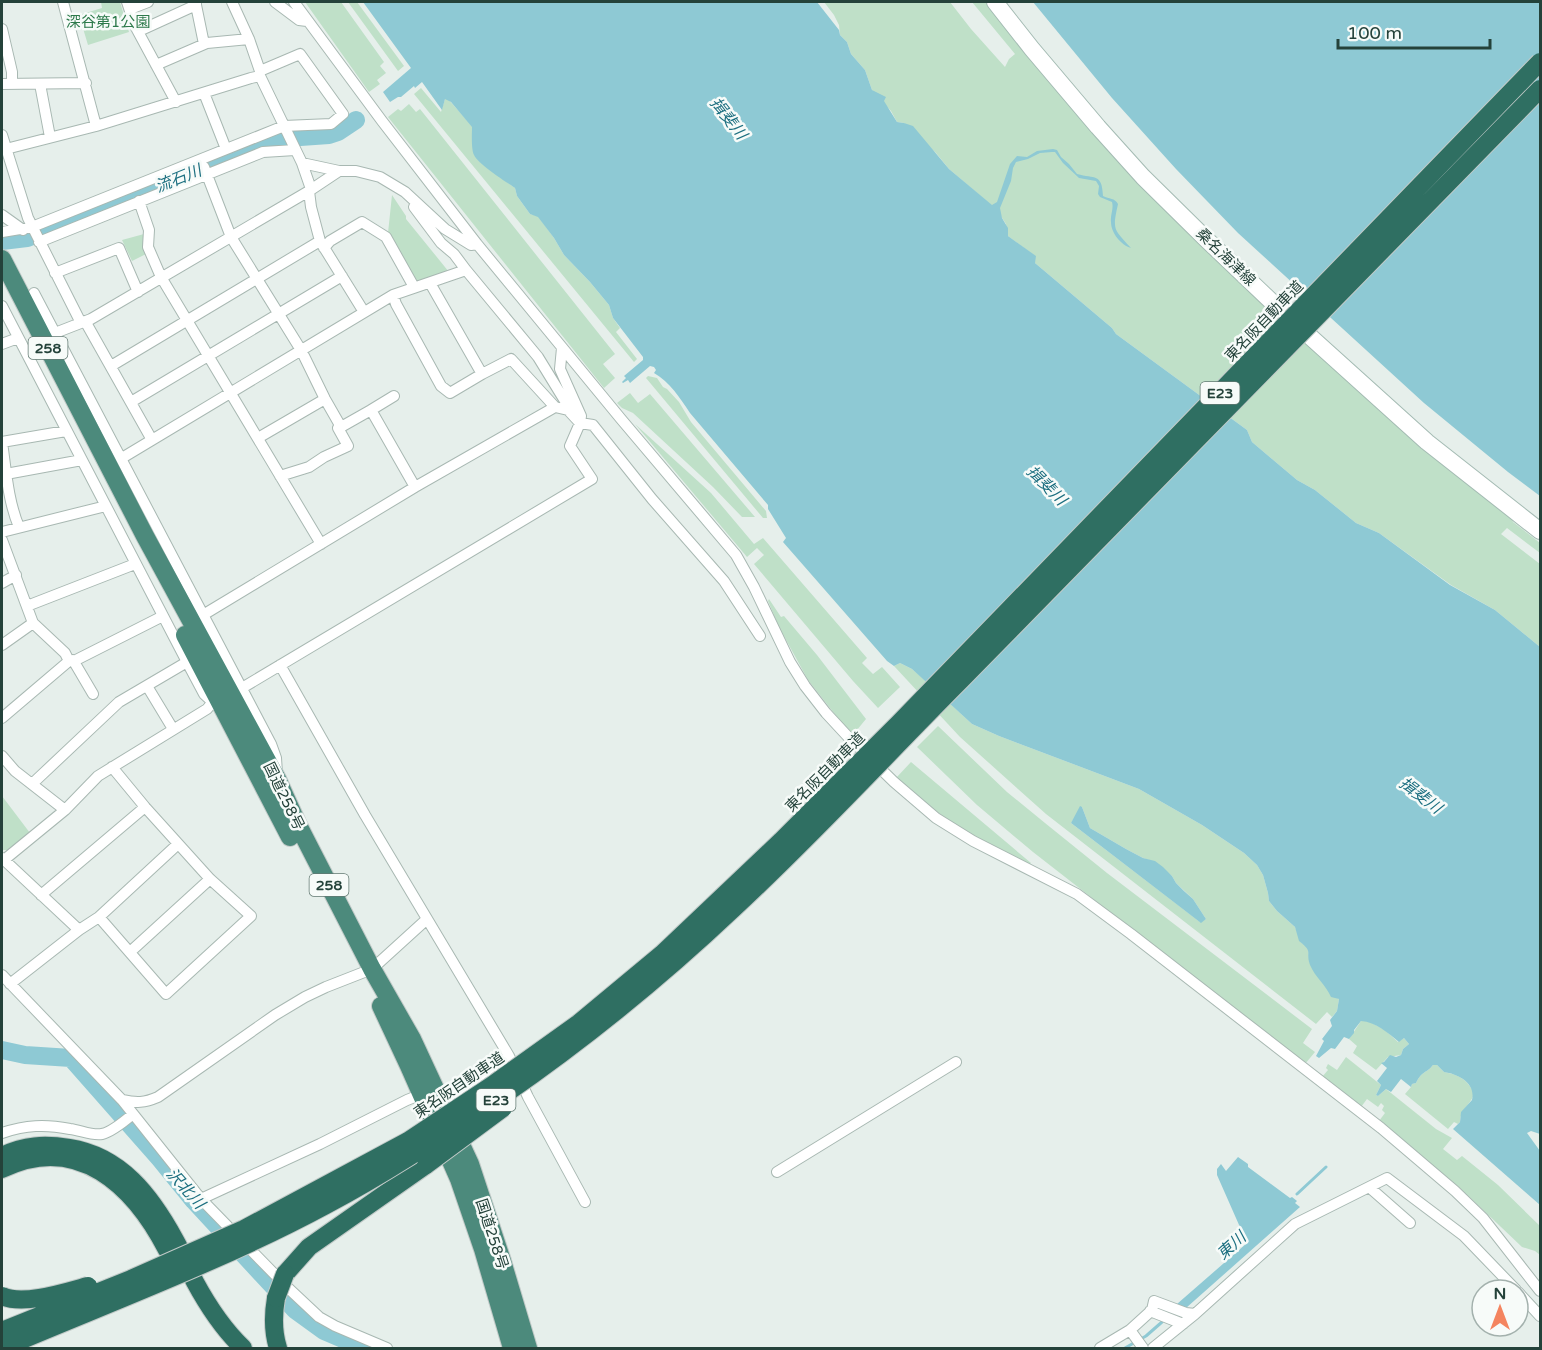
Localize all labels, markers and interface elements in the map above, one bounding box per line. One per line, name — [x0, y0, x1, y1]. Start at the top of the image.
scale bar — [1338, 12, 1490, 50]
park label: 深谷第1公園 — [66, 13, 150, 31]
text: 100 m — [1347, 22, 1402, 44]
water label: 揖斐川 — [706, 94, 752, 145]
water label: 流石川 — [152, 160, 206, 197]
street label: 桑名海津線 — [1193, 224, 1259, 290]
street label: 東名阪自動車道 — [1221, 277, 1307, 365]
road number: 258 — [28, 337, 68, 359]
road number: E23 — [1200, 382, 1240, 404]
water label: 揖斐川 — [1022, 462, 1072, 511]
street label: 東名阪自動車道 — [782, 729, 868, 815]
street label: 国道258号 — [260, 759, 308, 833]
water label: 揖斐川 — [1395, 773, 1447, 819]
road number: 258 — [310, 874, 348, 896]
street label: 東名阪自動車道 — [410, 1048, 508, 1122]
road number: E23 — [476, 1089, 516, 1111]
water label: 沢北川 — [162, 1164, 210, 1215]
street label: 国道258号 — [472, 1196, 512, 1272]
water label: 東川 — [1213, 1226, 1252, 1264]
north arrow — [1470, 1278, 1530, 1338]
text: N — [1494, 1284, 1506, 1304]

